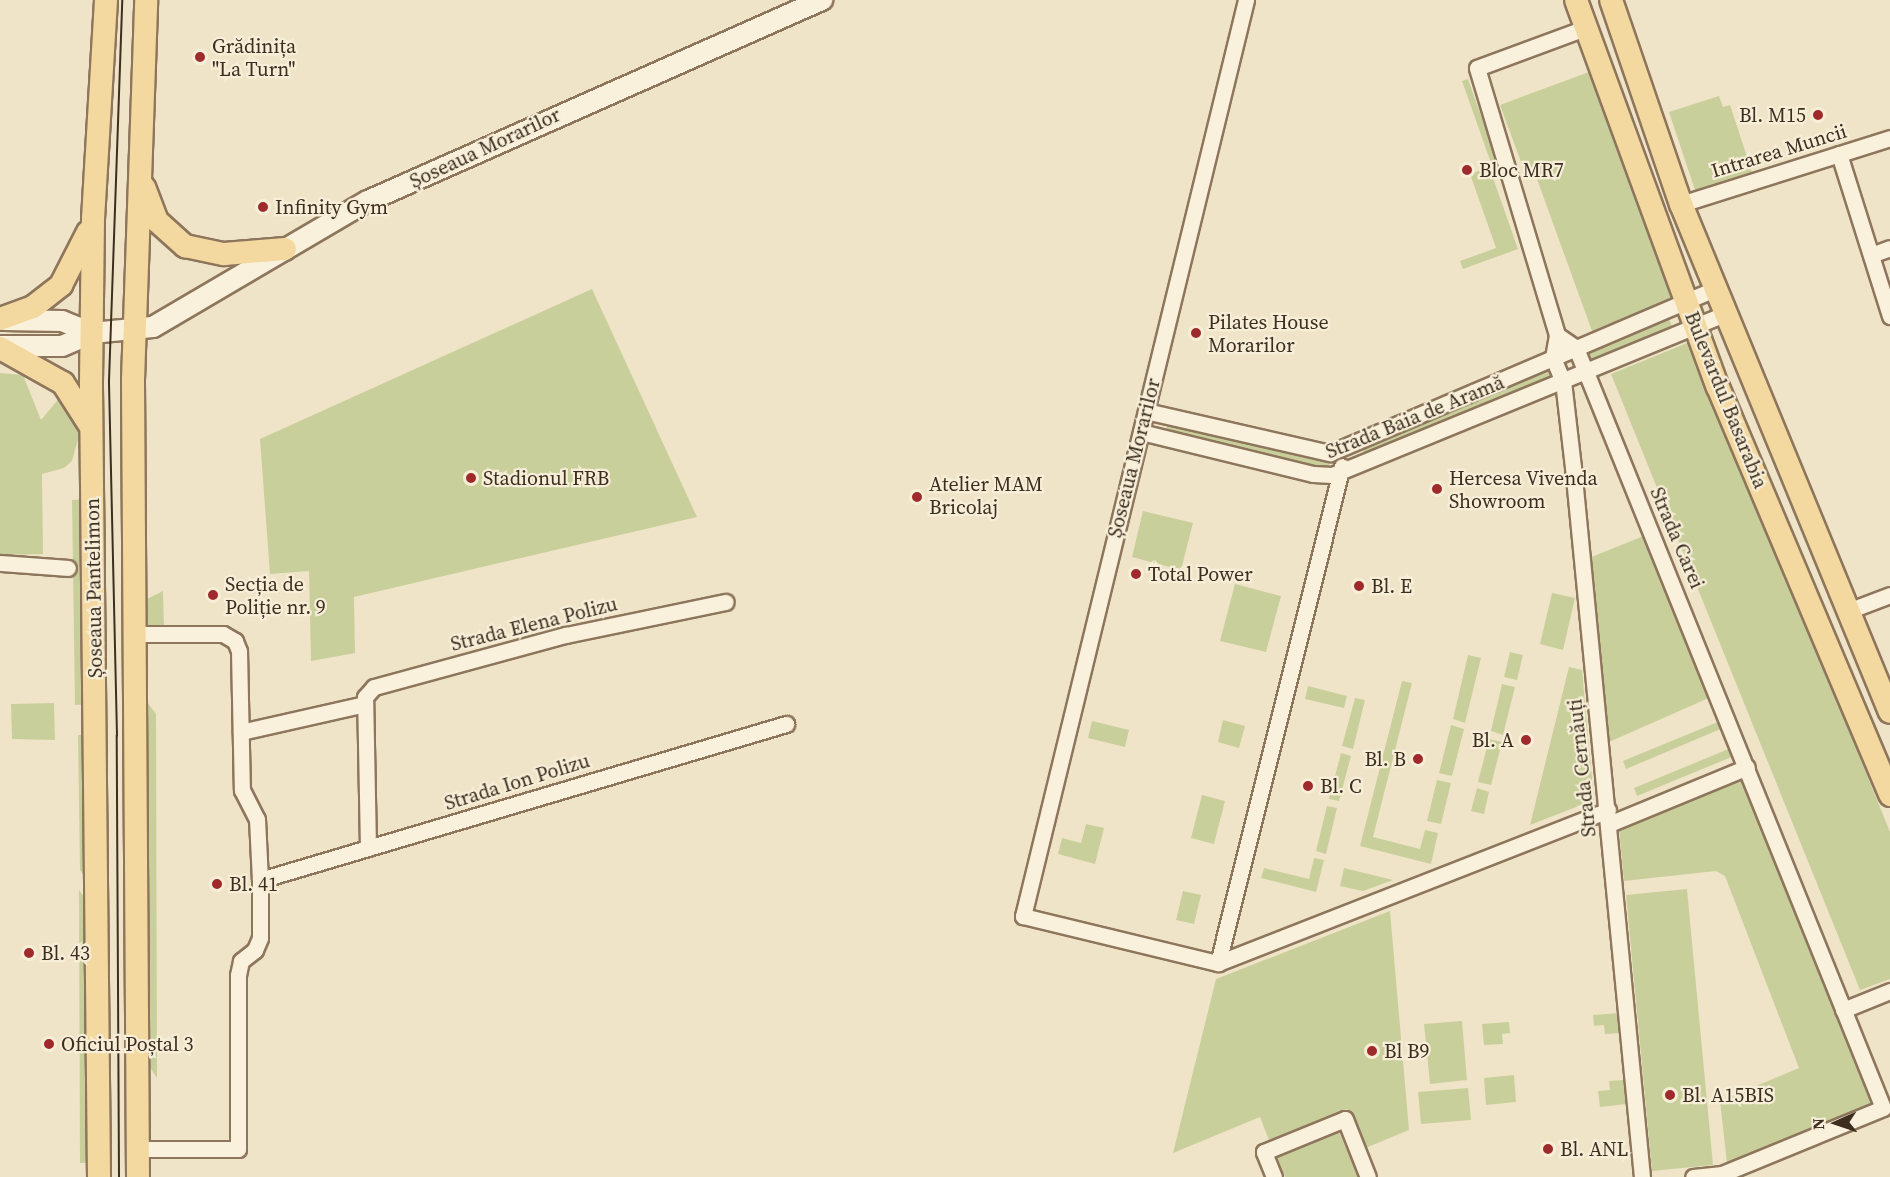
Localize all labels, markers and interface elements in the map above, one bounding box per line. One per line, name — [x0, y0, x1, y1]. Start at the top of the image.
place label: Grădinița "La Turn" — [212, 34, 296, 81]
marker: Grădinița "La Turn" — [193, 50, 207, 64]
street label: Șoseaua Morarilor — [406, 103, 564, 193]
place label: Bl. M15 — [1739, 103, 1806, 127]
marker: Bl. M15 — [1811, 108, 1825, 122]
street label: Intrarea Muncii — [1708, 119, 1850, 183]
place label: Bloc MR7 — [1479, 158, 1564, 182]
marker: Bloc MR7 — [1460, 163, 1474, 177]
place label: Infinity Gym — [275, 195, 388, 219]
marker: Infinity Gym — [256, 200, 270, 214]
street label: Bulevardul Basarabia — [1679, 308, 1773, 492]
place label: Pilates House Morarilor — [1208, 310, 1329, 357]
marker: Pilates House Morarilor — [1189, 326, 1203, 340]
street label: Strada Baia de Aramă — [1322, 370, 1508, 464]
street label: Șoseaua Morarilor — [1103, 376, 1165, 540]
place label: Stadionul FRB — [483, 466, 609, 490]
place label: Hercesa Vivenda Showroom — [1449, 466, 1598, 513]
marker: Stadionul FRB — [464, 471, 478, 485]
place label: Atelier MAM Bricolaj — [929, 473, 1043, 520]
marker: Hercesa Vivenda Showroom — [1430, 482, 1444, 496]
street label: Strada Carei — [1645, 484, 1709, 592]
marker: Atelier MAM Bricolaj — [910, 490, 924, 504]
street label: Șoseaua Pantelimon — [80, 498, 108, 678]
place label: Total Power — [1148, 562, 1253, 586]
marker: Total Power — [1129, 567, 1143, 581]
place label: Secția de Poliție nr. 9 — [225, 572, 326, 619]
place label: Bl. E — [1371, 574, 1412, 598]
marker: Bl. E — [1352, 579, 1366, 593]
marker: Secția de Poliție nr. 9 — [206, 588, 220, 602]
street label: Strada Elena Polizu — [448, 592, 620, 656]
street label: Strada Cernăuți — [1563, 698, 1601, 838]
place label: Bl. A — [1472, 728, 1514, 752]
marker: Bl. A — [1519, 733, 1533, 747]
place label: Bl. B — [1364, 747, 1406, 771]
street label: Strada Ion Polizu — [441, 749, 593, 815]
marker: Bl. B — [1411, 752, 1425, 766]
place label: Bl. C — [1320, 774, 1362, 798]
marker: Bl. C — [1301, 779, 1315, 793]
place label: Bl. 41 — [229, 872, 278, 896]
marker: Bl. 41 — [210, 877, 224, 891]
place label: Bl. 43 — [41, 941, 90, 965]
marker: Bl. 43 — [22, 946, 36, 960]
place label: Oficiul Poștal 3 — [61, 1032, 194, 1056]
marker: Oficiul Poștal 3 — [42, 1037, 56, 1051]
place label: Bl B9 — [1384, 1039, 1430, 1063]
marker: Bl B9 — [1365, 1044, 1379, 1058]
place label: Bl. A15BIS — [1682, 1083, 1774, 1107]
marker: Bl. A15BIS — [1663, 1088, 1677, 1102]
north arrow — [1806, 1093, 1866, 1153]
text: N — [1807, 1118, 1829, 1130]
place label: Bl. ANL — [1560, 1137, 1628, 1161]
marker: Bl. ANL — [1541, 1142, 1555, 1156]

